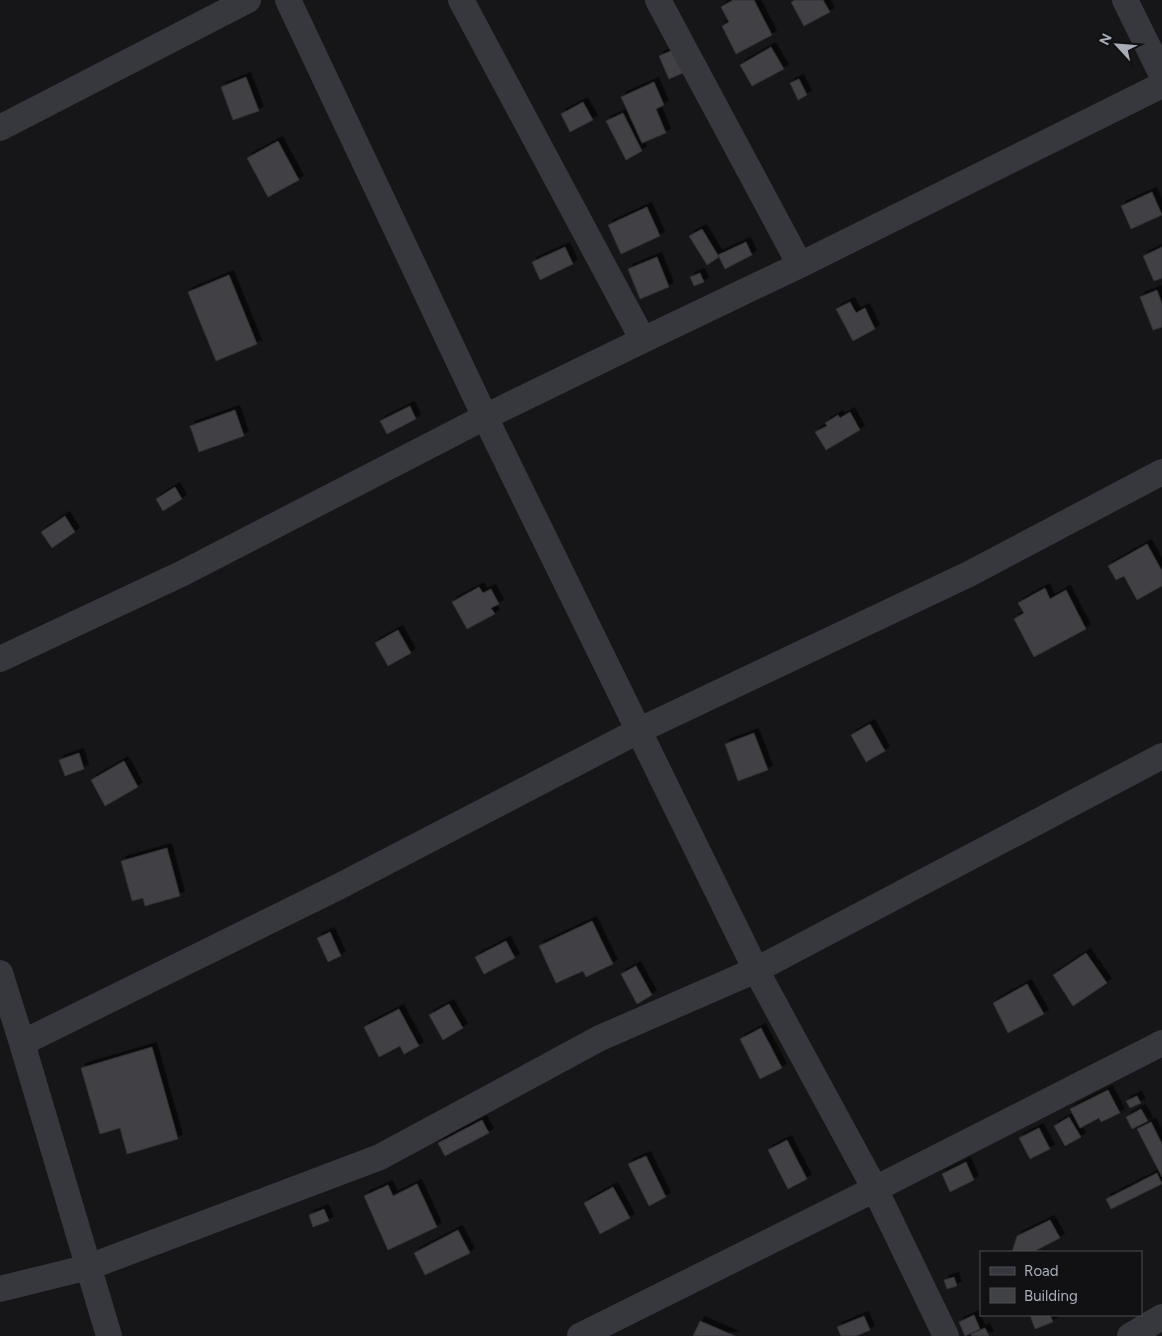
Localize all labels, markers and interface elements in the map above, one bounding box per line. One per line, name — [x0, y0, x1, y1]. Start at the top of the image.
north arrow — [1092, 20, 1142, 70]
text: N — [1096, 31, 1116, 48]
legend — [980, 1251, 1142, 1316]
text: Road — [1024, 1262, 1059, 1280]
text: Building — [1024, 1287, 1078, 1305]

